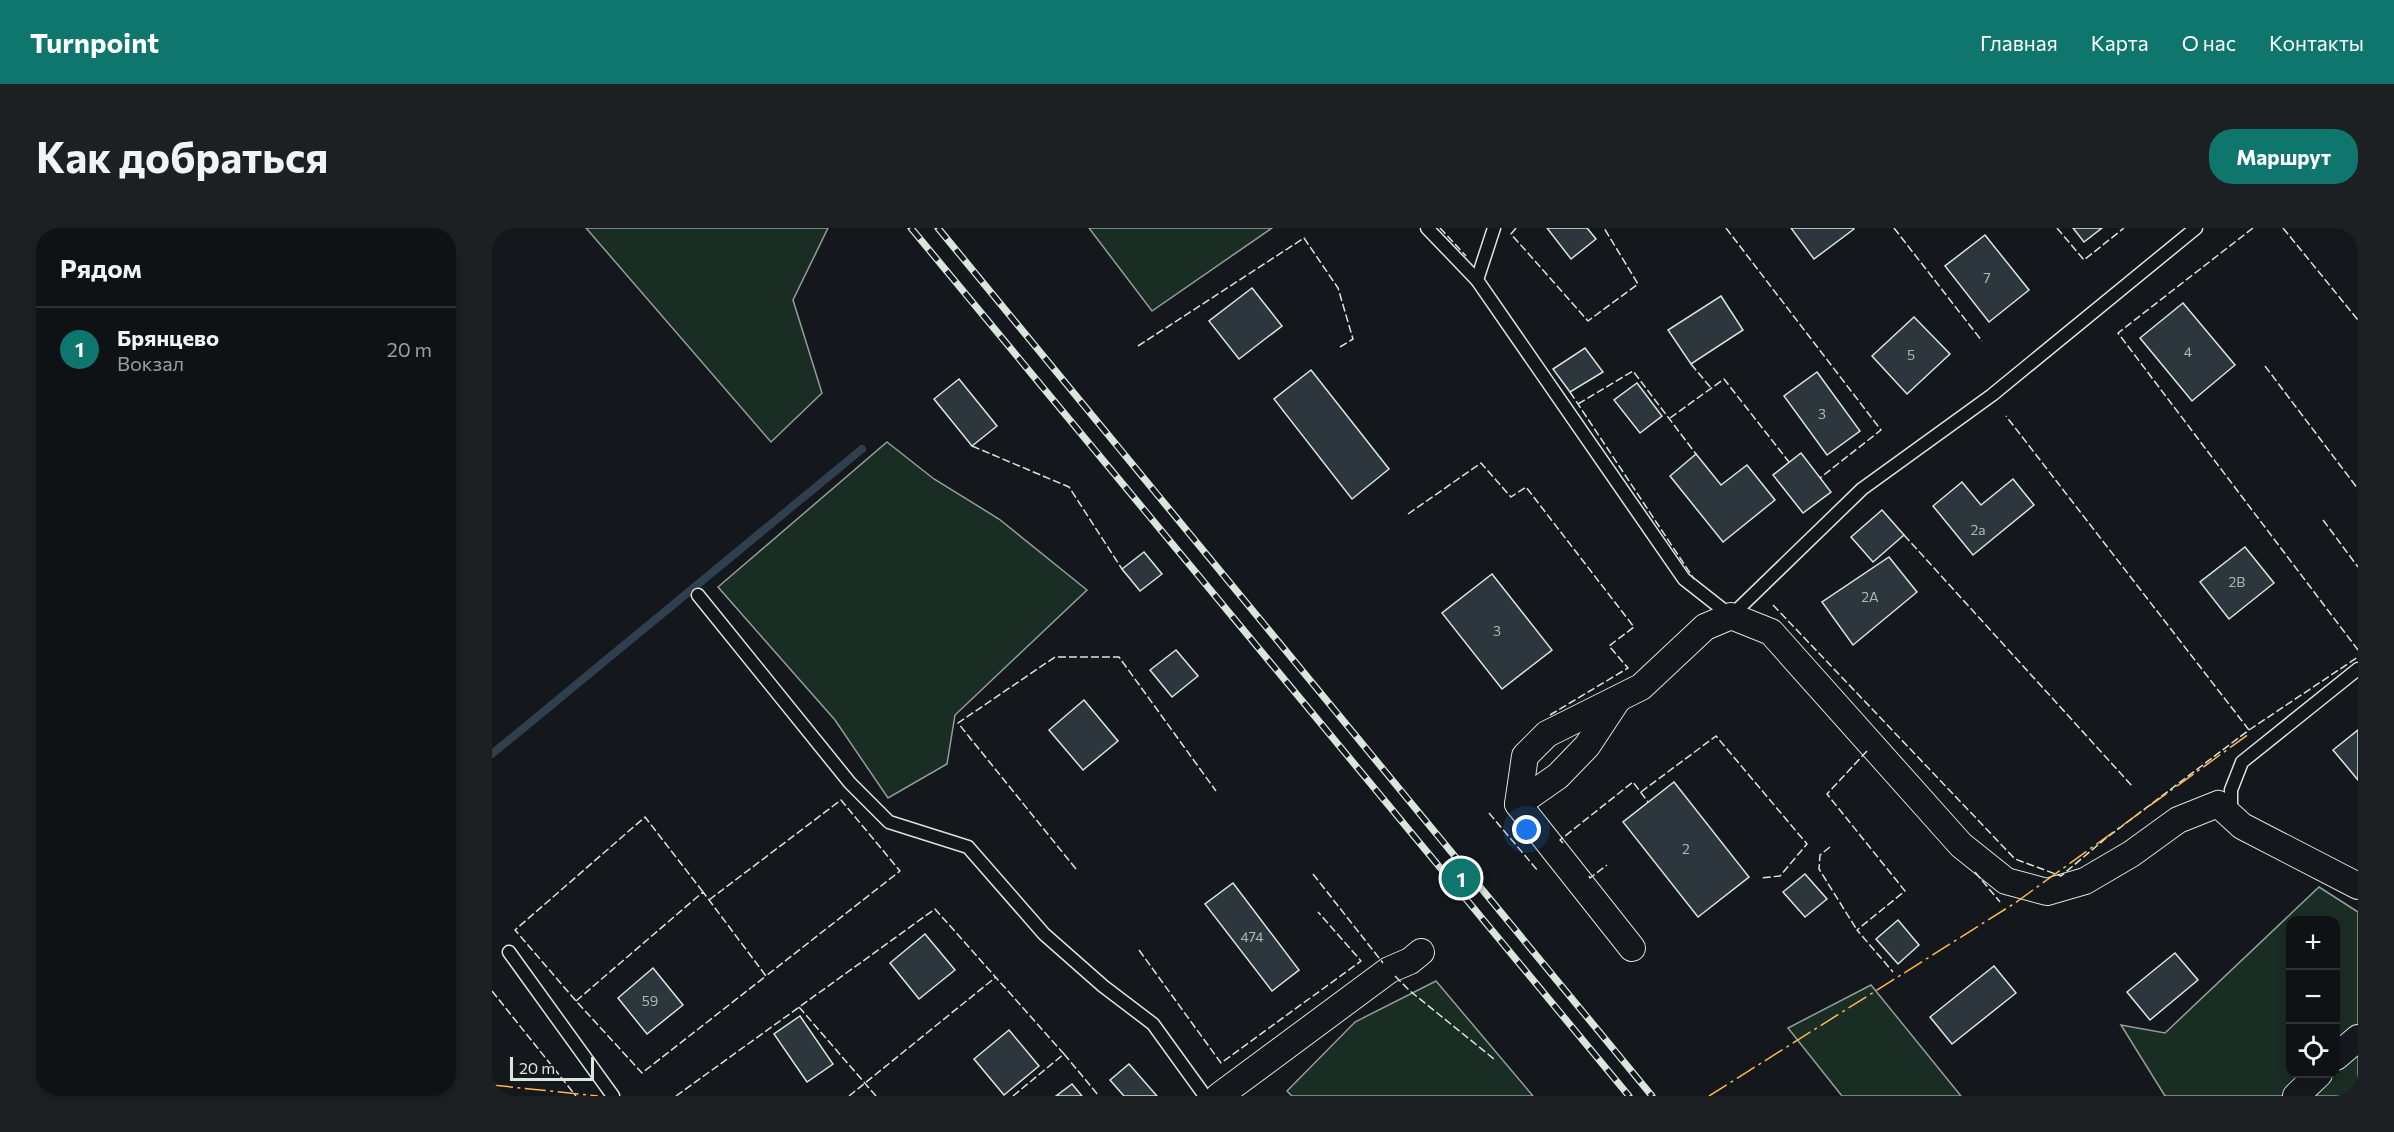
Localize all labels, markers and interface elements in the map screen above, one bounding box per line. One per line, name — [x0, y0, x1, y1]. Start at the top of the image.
text: Turnpoint — [30, 25, 159, 59]
text: Главная — [1980, 30, 2058, 55]
text: Карта — [2091, 30, 2149, 55]
text: О нас — [2182, 30, 2236, 55]
text: Контакты — [2269, 30, 2364, 55]
button: Маршрут — [2209, 129, 2358, 184]
text: Как добраться — [36, 130, 328, 182]
text: Рядом — [60, 252, 142, 283]
house number: 7 — [1983, 269, 1991, 286]
text: Брянцево — [117, 324, 219, 351]
text: 1 — [75, 337, 84, 361]
text: 20 m — [387, 337, 432, 361]
house number: 4 — [2184, 343, 2193, 360]
house number: 5 — [1907, 346, 1915, 363]
text: Вокзал — [117, 351, 184, 375]
house number: 3 — [1818, 405, 1826, 422]
house number: 2а — [1970, 521, 1986, 538]
house number: 2В — [2229, 573, 2245, 590]
house number: 2А — [1861, 588, 1879, 605]
house number: 3 — [1493, 622, 1501, 639]
your location — [1512, 815, 1541, 844]
house number: 2 — [1682, 840, 1690, 857]
pin: 1 — [1442, 856, 1480, 900]
map controls — [2286, 916, 2340, 1078]
button: + — [2286, 916, 2340, 970]
house number: 474 — [1240, 928, 1264, 945]
button: − — [2286, 970, 2340, 1024]
house number: 59 — [642, 992, 658, 1009]
button: locate — [2286, 1024, 2340, 1078]
scale bar — [510, 1054, 594, 1082]
text: 20 m — [519, 1058, 555, 1077]

